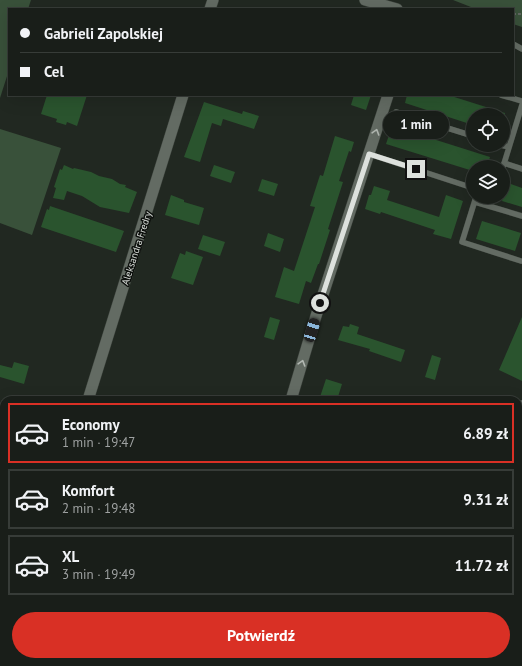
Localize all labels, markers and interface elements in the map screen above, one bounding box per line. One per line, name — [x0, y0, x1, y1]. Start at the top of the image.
text: Gabrieli Zapolskiej — [44, 24, 163, 43]
text: Cel — [44, 62, 64, 81]
map controls — [466, 108, 510, 204]
button: locate — [466, 108, 510, 152]
callout: 1 min — [383, 111, 449, 139]
text: 1 min — [400, 116, 432, 133]
one-way arrow — [371, 129, 380, 136]
route end — [407, 160, 425, 178]
button: layers — [466, 160, 510, 204]
street label: Aleksandra Fredry — [118, 209, 155, 287]
route start — [311, 294, 329, 312]
car — [303, 317, 321, 343]
one-way arrow — [297, 359, 306, 366]
icon: car — [14, 415, 50, 451]
text: Economy — [62, 415, 120, 434]
text: 6.89 zł — [463, 424, 508, 443]
text: 1 min · 19:47 — [62, 434, 135, 451]
icon: car — [14, 481, 50, 517]
text: Komfort — [62, 481, 114, 500]
text: 9.31 zł — [463, 490, 508, 509]
text: 2 min · 19:48 — [62, 500, 135, 517]
icon: car — [14, 547, 50, 583]
text: XL — [62, 547, 79, 566]
text: 11.72 zł — [455, 556, 508, 575]
text: 3 min · 19:49 — [62, 566, 135, 583]
button: Potwierdź — [12, 612, 510, 658]

